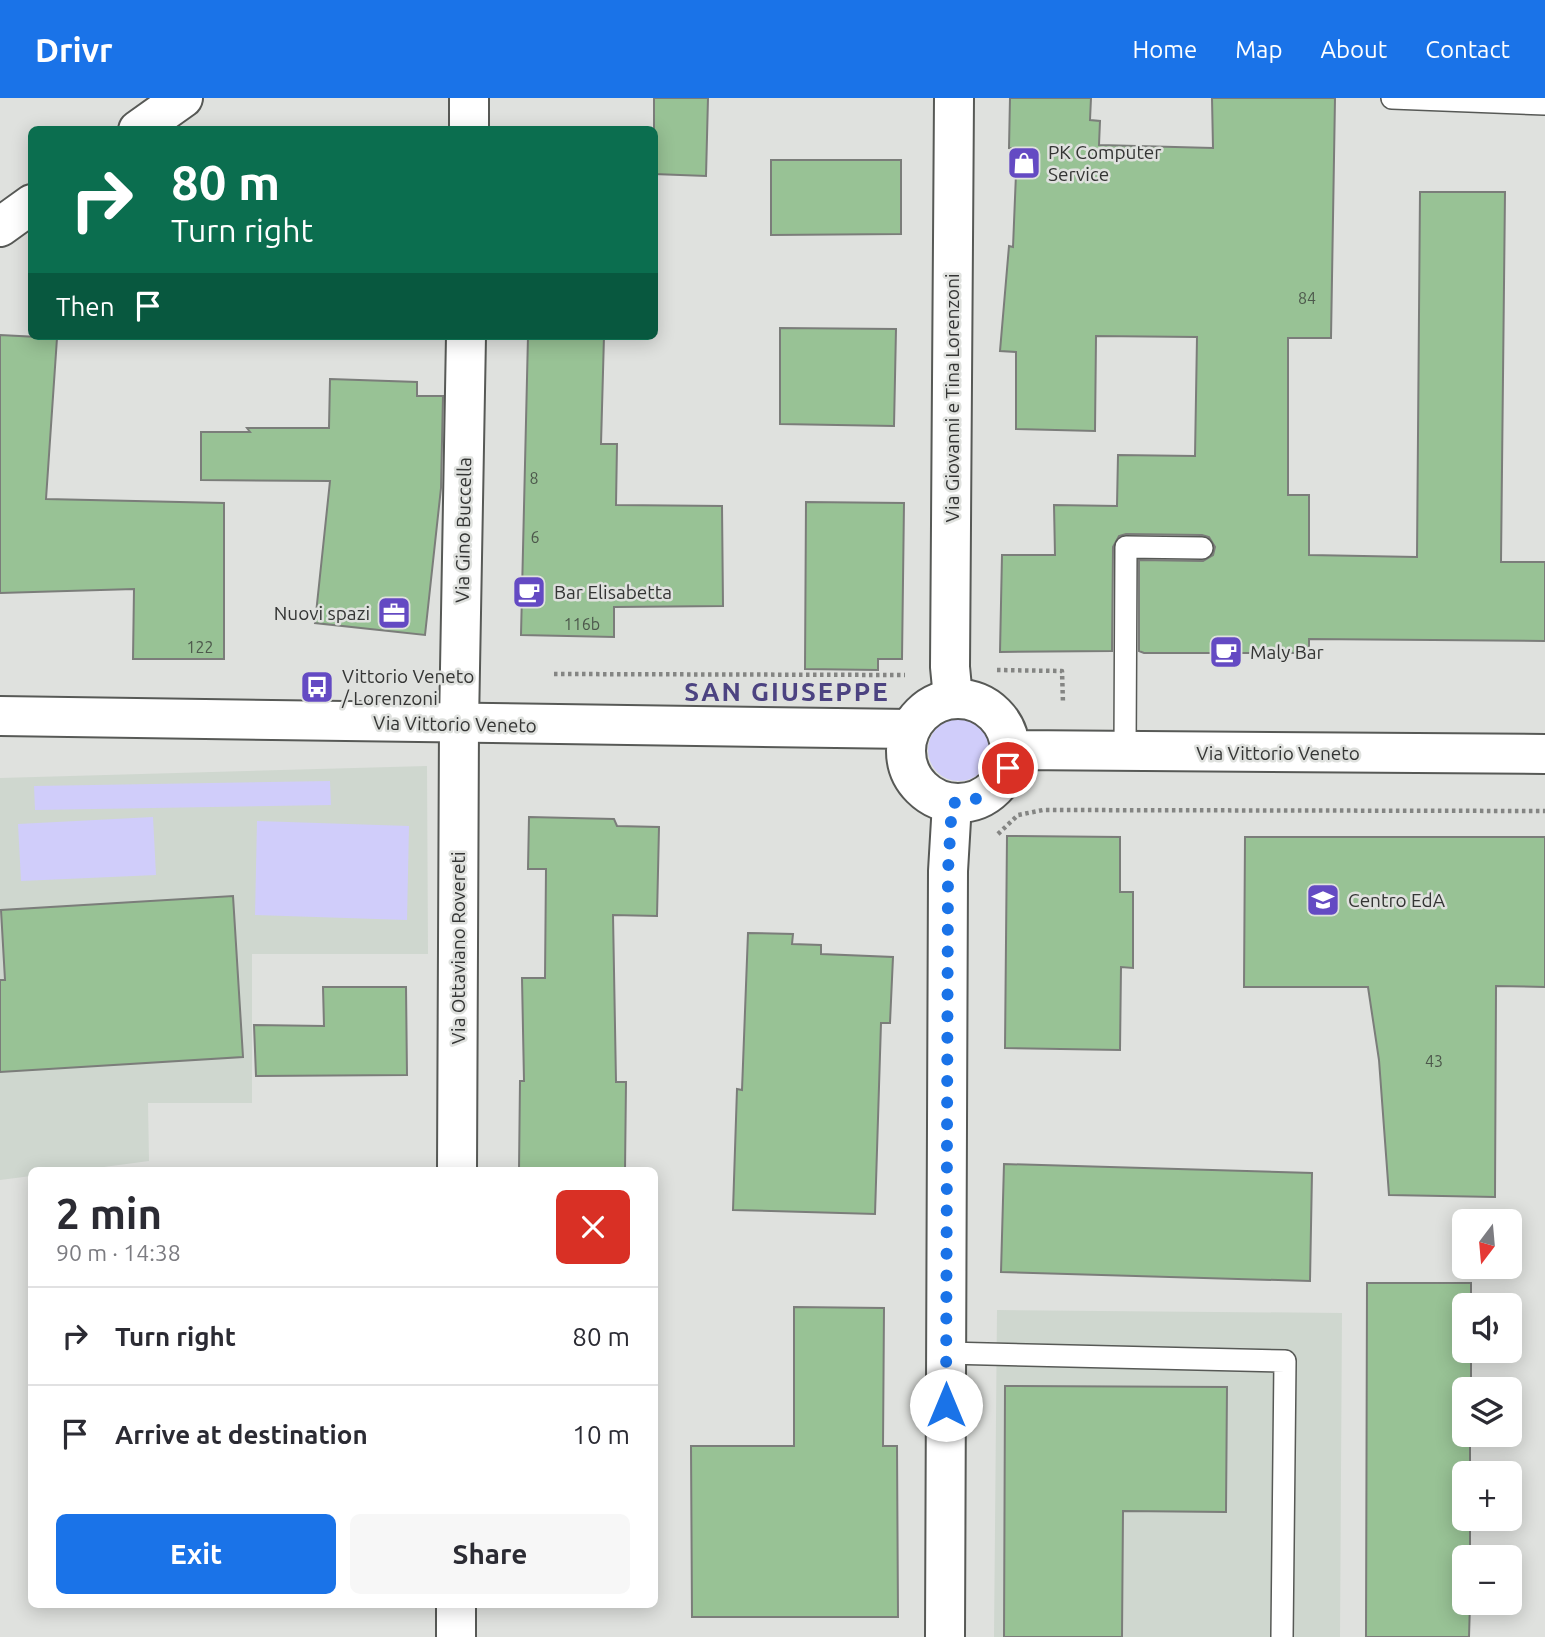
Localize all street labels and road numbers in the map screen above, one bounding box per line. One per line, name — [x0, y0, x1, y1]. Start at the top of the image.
street label: Via Giovanni e Tina Lorenzoni — [941, 273, 963, 523]
street label: Via Gino Buccella — [451, 457, 475, 603]
street label: Via Vittorio Veneto — [373, 712, 537, 736]
street label: Via Vittorio Veneto — [1196, 742, 1360, 764]
street label: Via Ottaviano Rovereti — [447, 851, 469, 1045]

